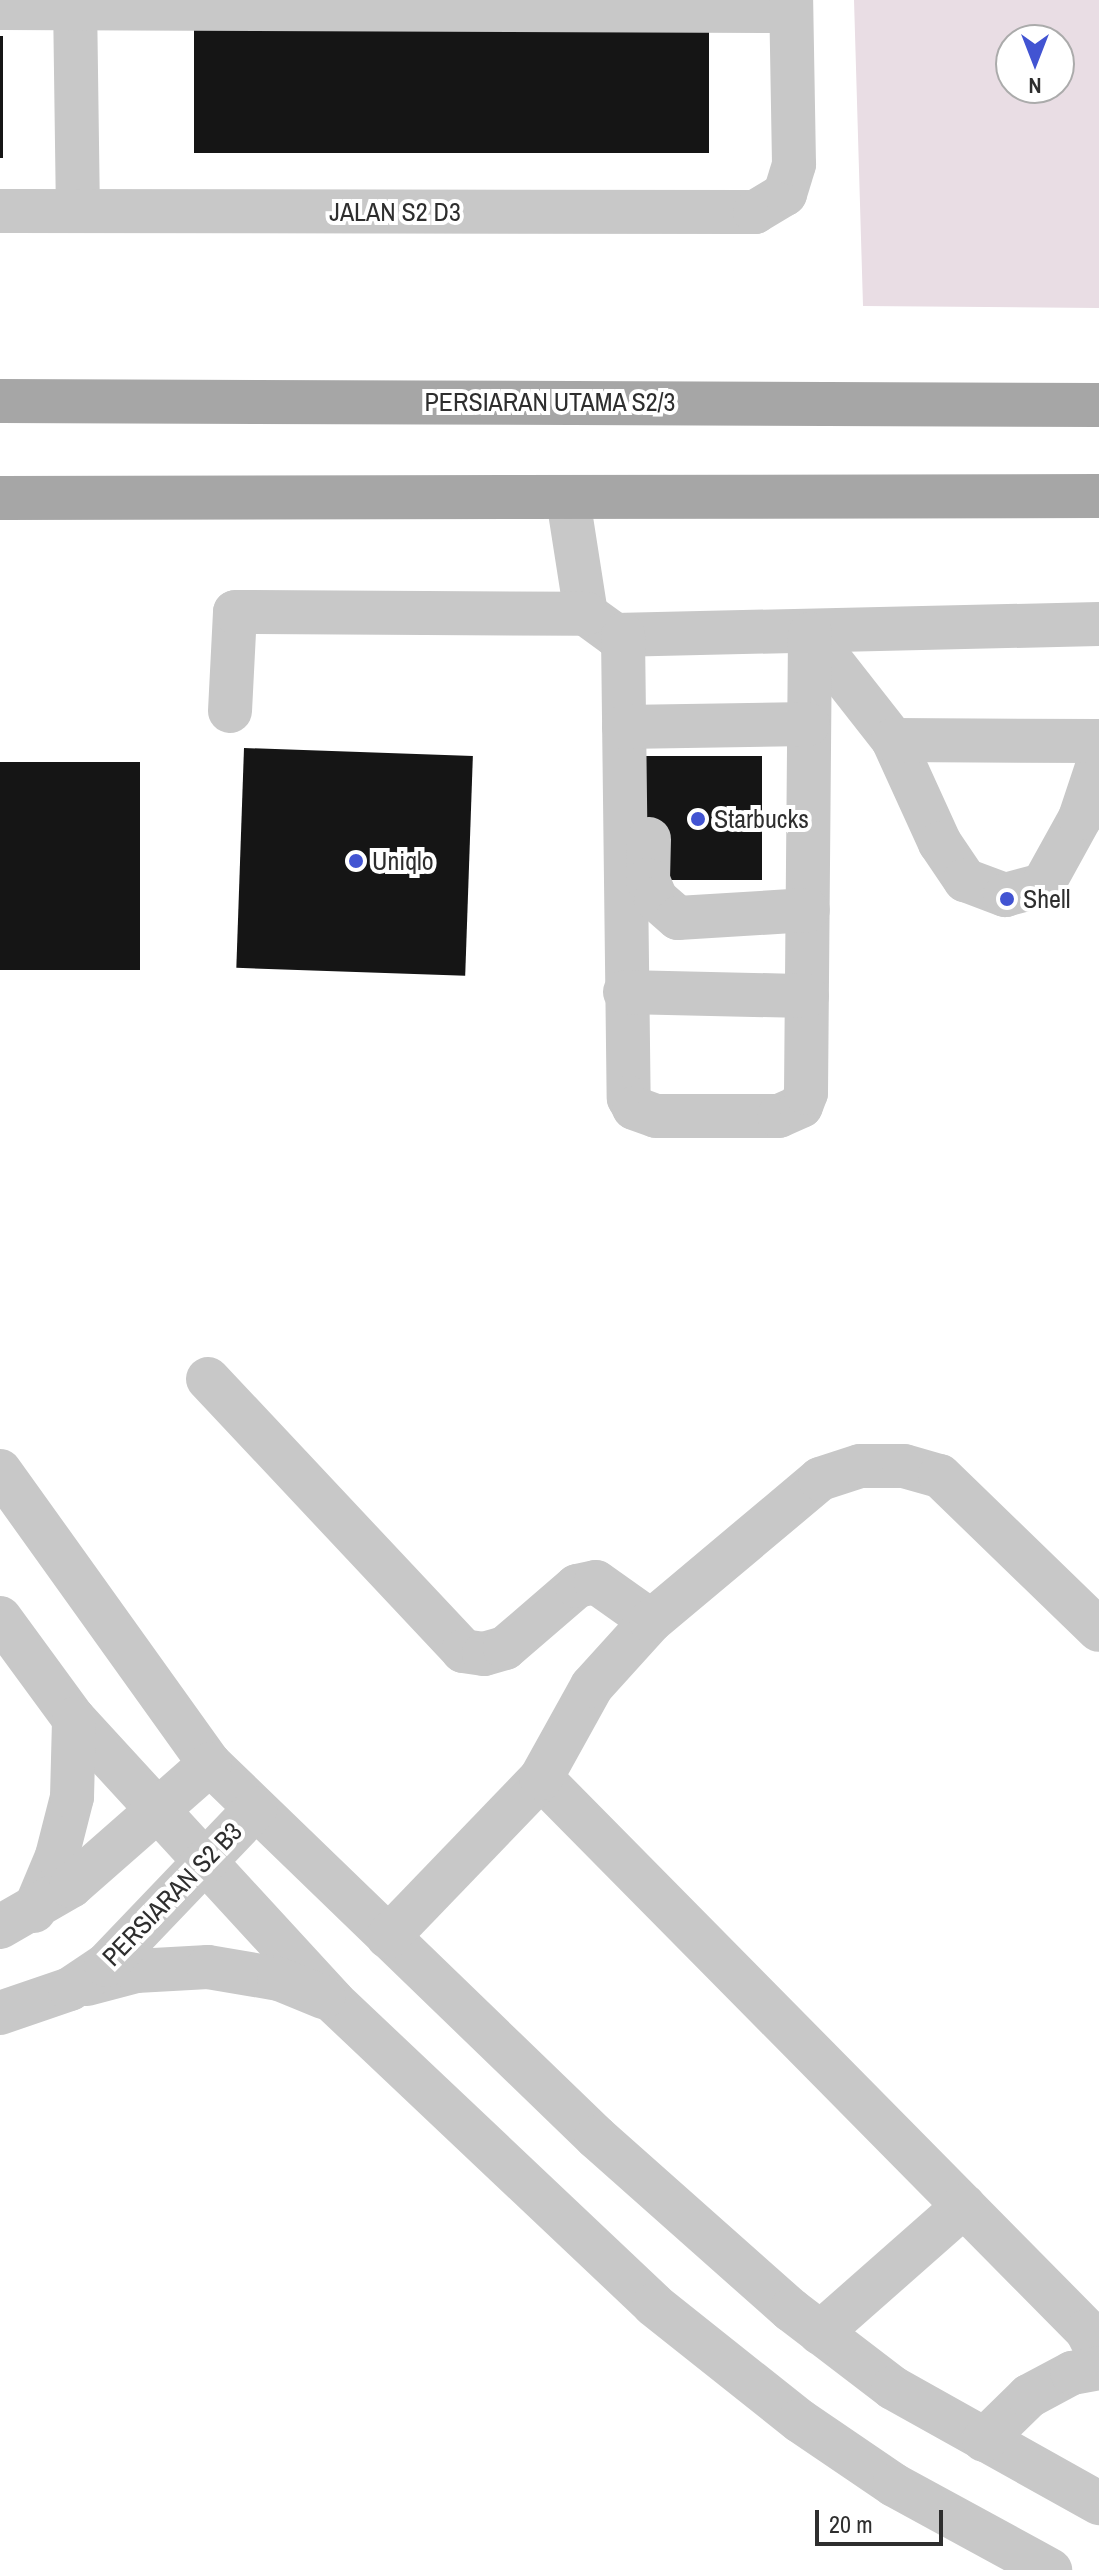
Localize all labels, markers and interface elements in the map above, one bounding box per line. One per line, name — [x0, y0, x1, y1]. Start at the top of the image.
north arrow — [995, 24, 1075, 104]
text: N — [1028, 71, 1042, 101]
street label: JALAN S2 D3 — [329, 196, 461, 228]
street label: PERSIARAN UTAMA S2/3 — [424, 386, 676, 418]
place label: Starbucks — [714, 803, 809, 835]
marker: Starbucks — [689, 810, 707, 828]
place label: Uniqlo — [372, 845, 434, 877]
marker: Uniqlo — [347, 852, 365, 870]
place label: Shell — [1023, 883, 1070, 915]
marker: Shell — [998, 890, 1016, 908]
street label: PERSIARAN S2 B3 — [96, 1816, 248, 1972]
scale bar — [819, 2494, 947, 2544]
text: 20 m — [829, 2508, 873, 2540]

